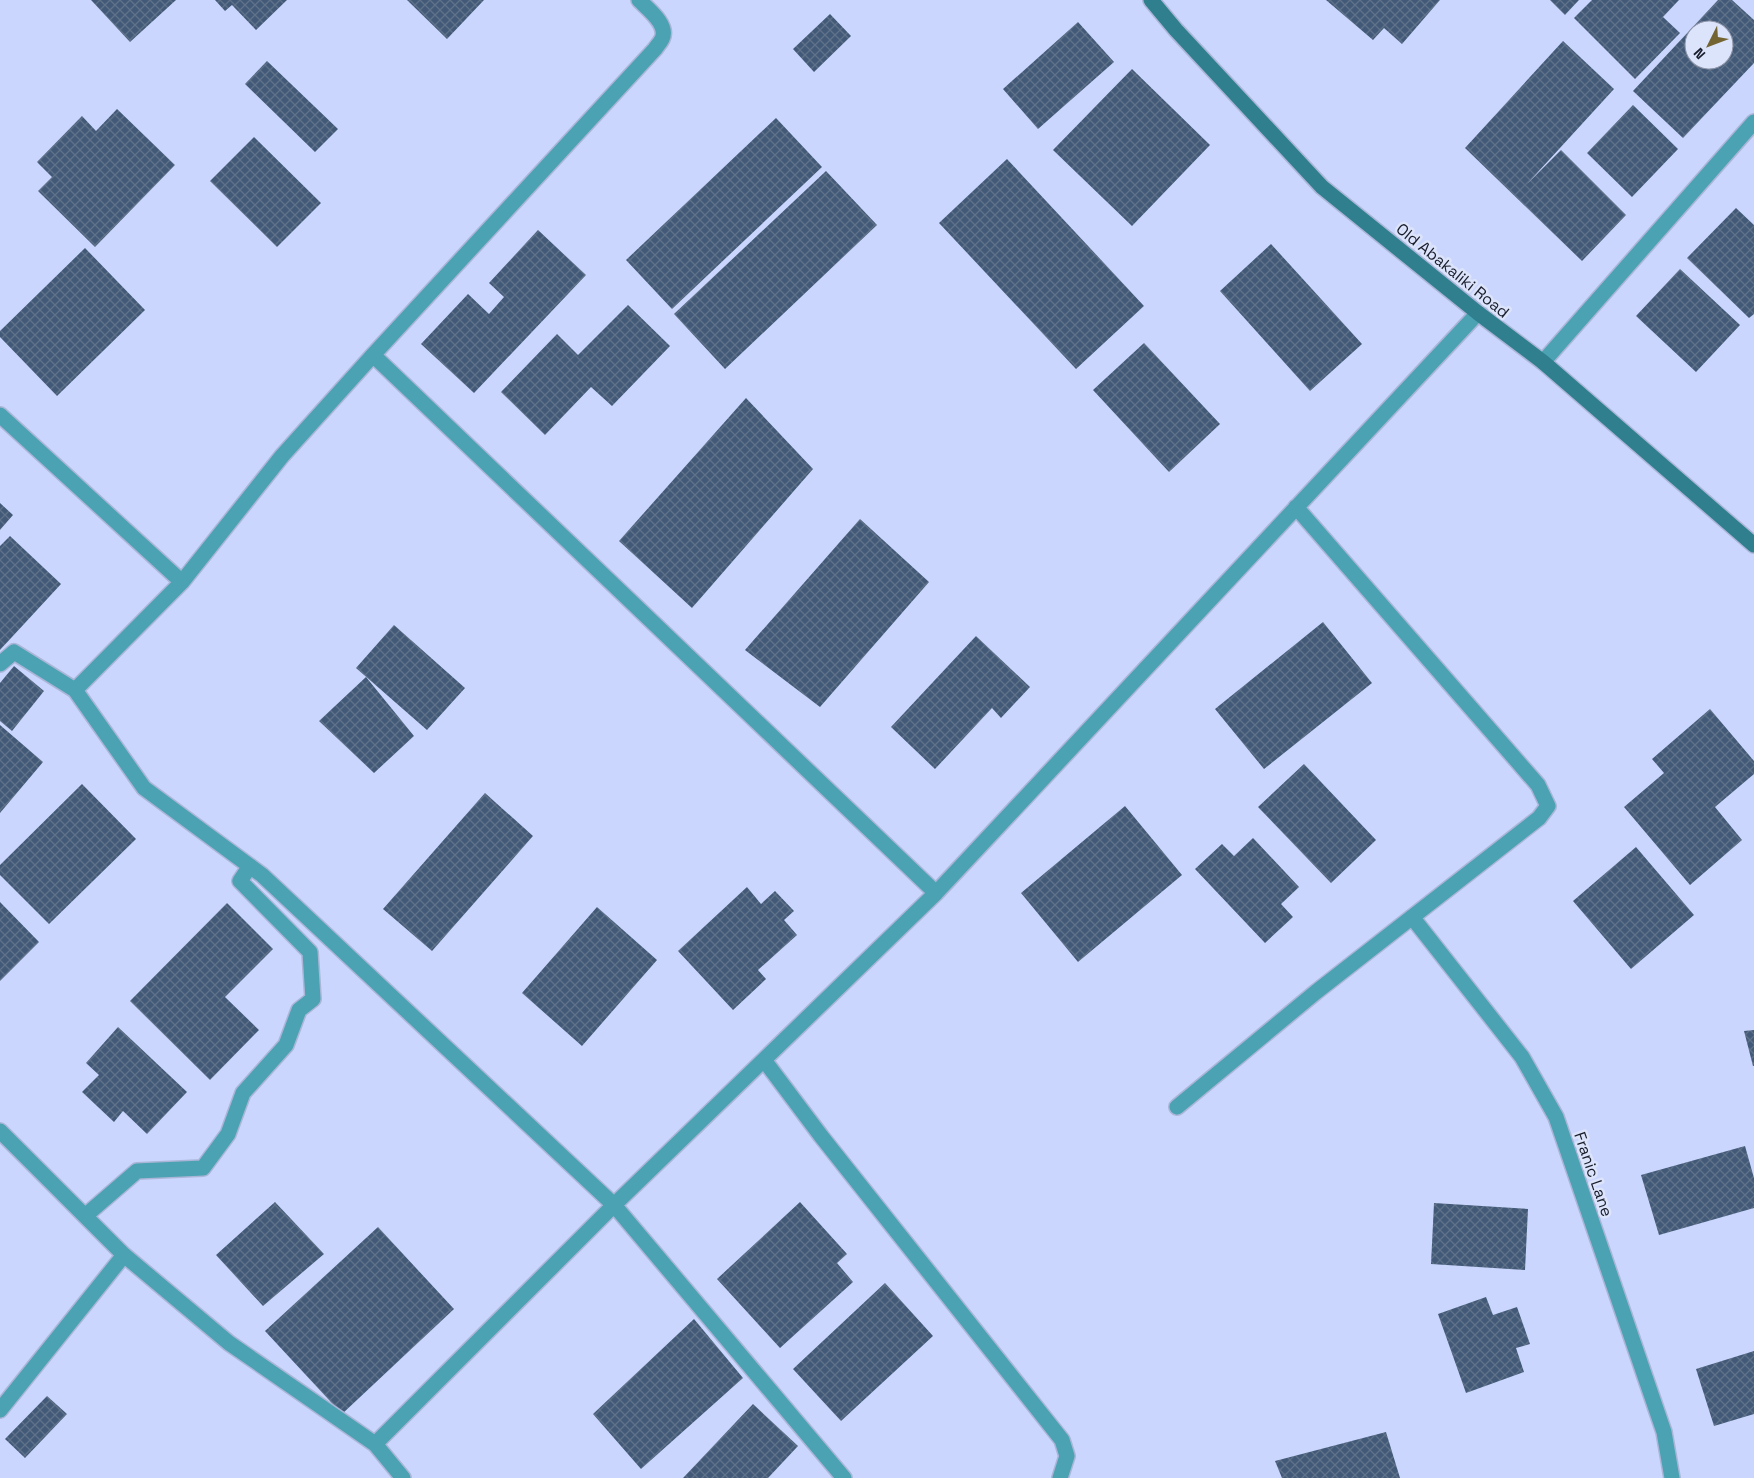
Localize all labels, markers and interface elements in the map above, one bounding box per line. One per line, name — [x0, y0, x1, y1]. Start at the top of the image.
north arrow — [1684, 20, 1734, 70]
text: N — [1690, 44, 1709, 63]
street label: Old Abakaliki Road — [1392, 218, 1514, 323]
street label: Franic Lane — [1569, 1129, 1618, 1219]

